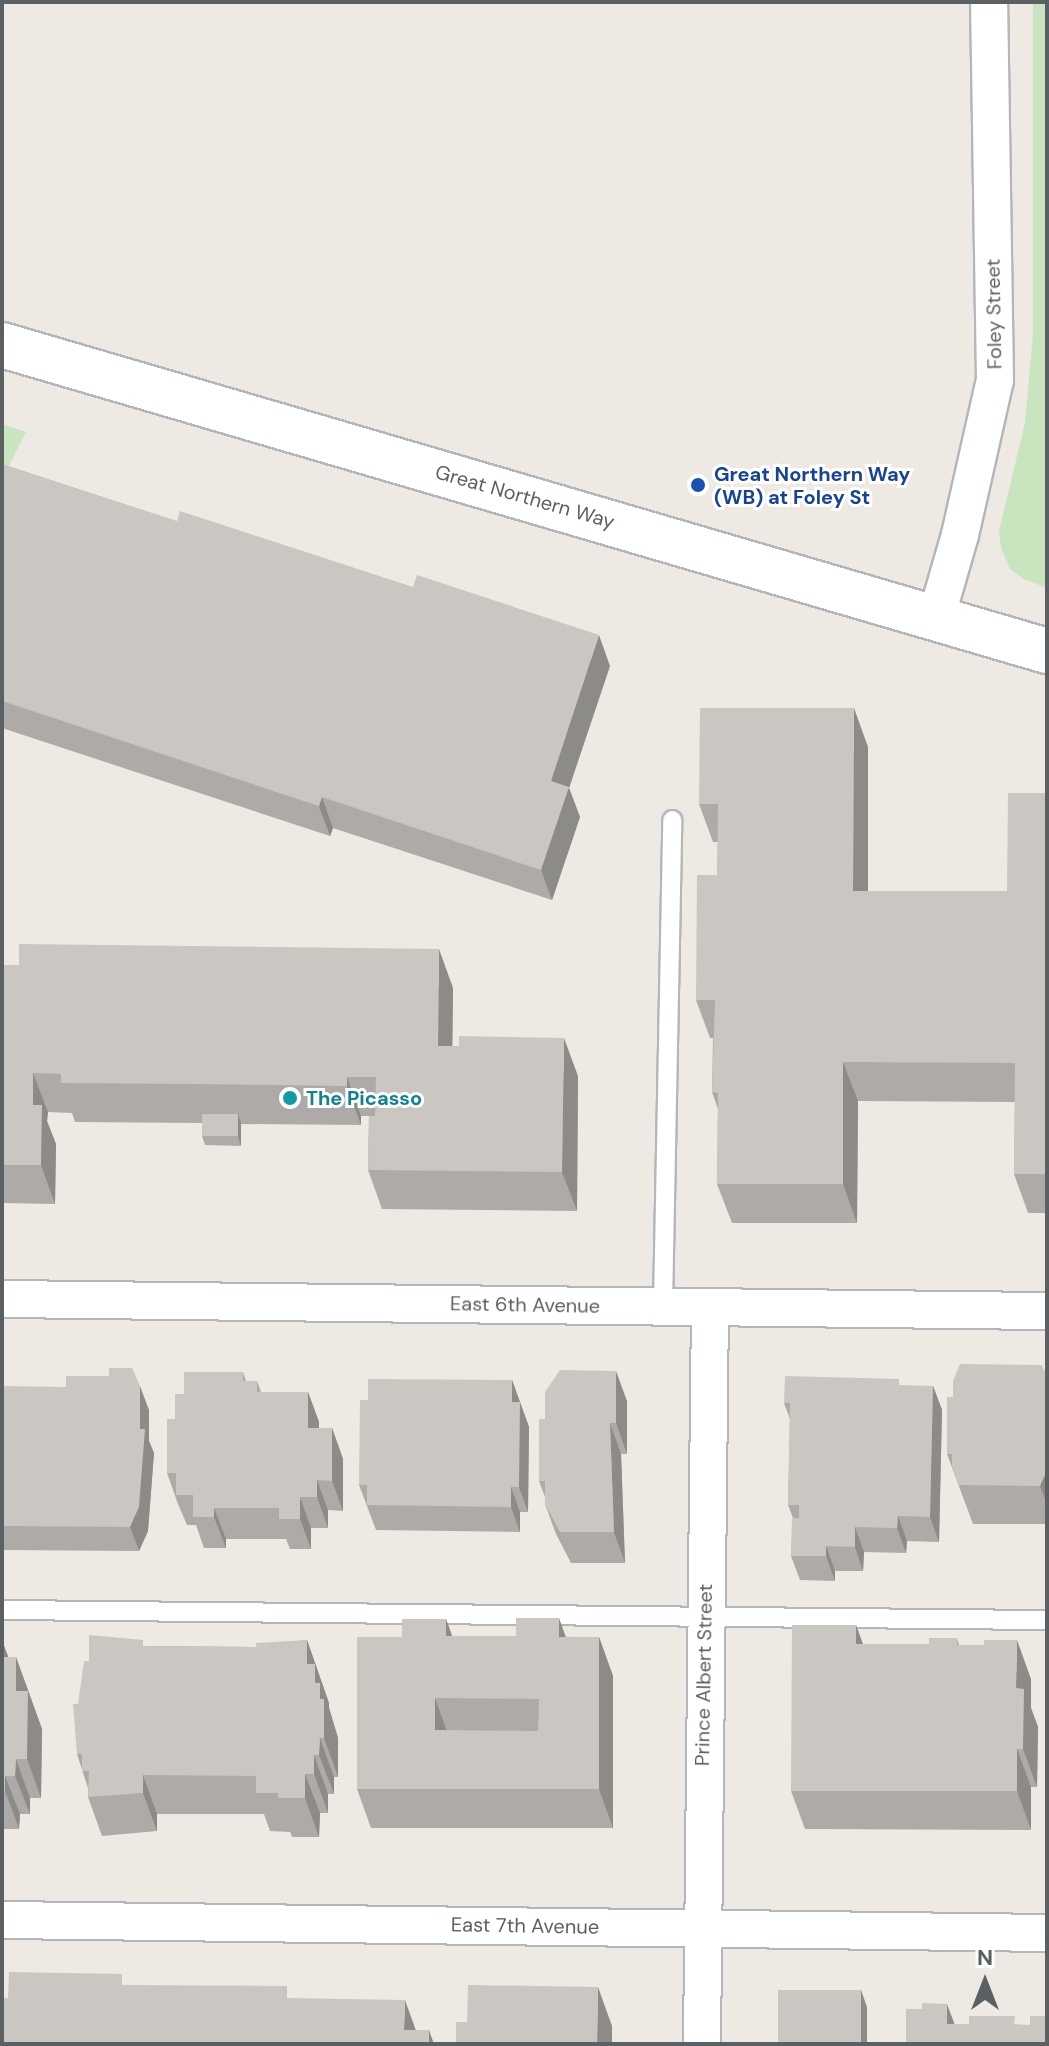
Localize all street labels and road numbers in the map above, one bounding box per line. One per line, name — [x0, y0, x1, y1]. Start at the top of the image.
street label: Foley Street — [981, 258, 1007, 370]
street label: Great Northern Way — [433, 460, 617, 534]
street label: East 6th Avenue — [450, 1292, 600, 1318]
street label: Prince Albert Street — [690, 1584, 718, 1766]
street label: East 7th Avenue — [451, 1913, 599, 1939]

